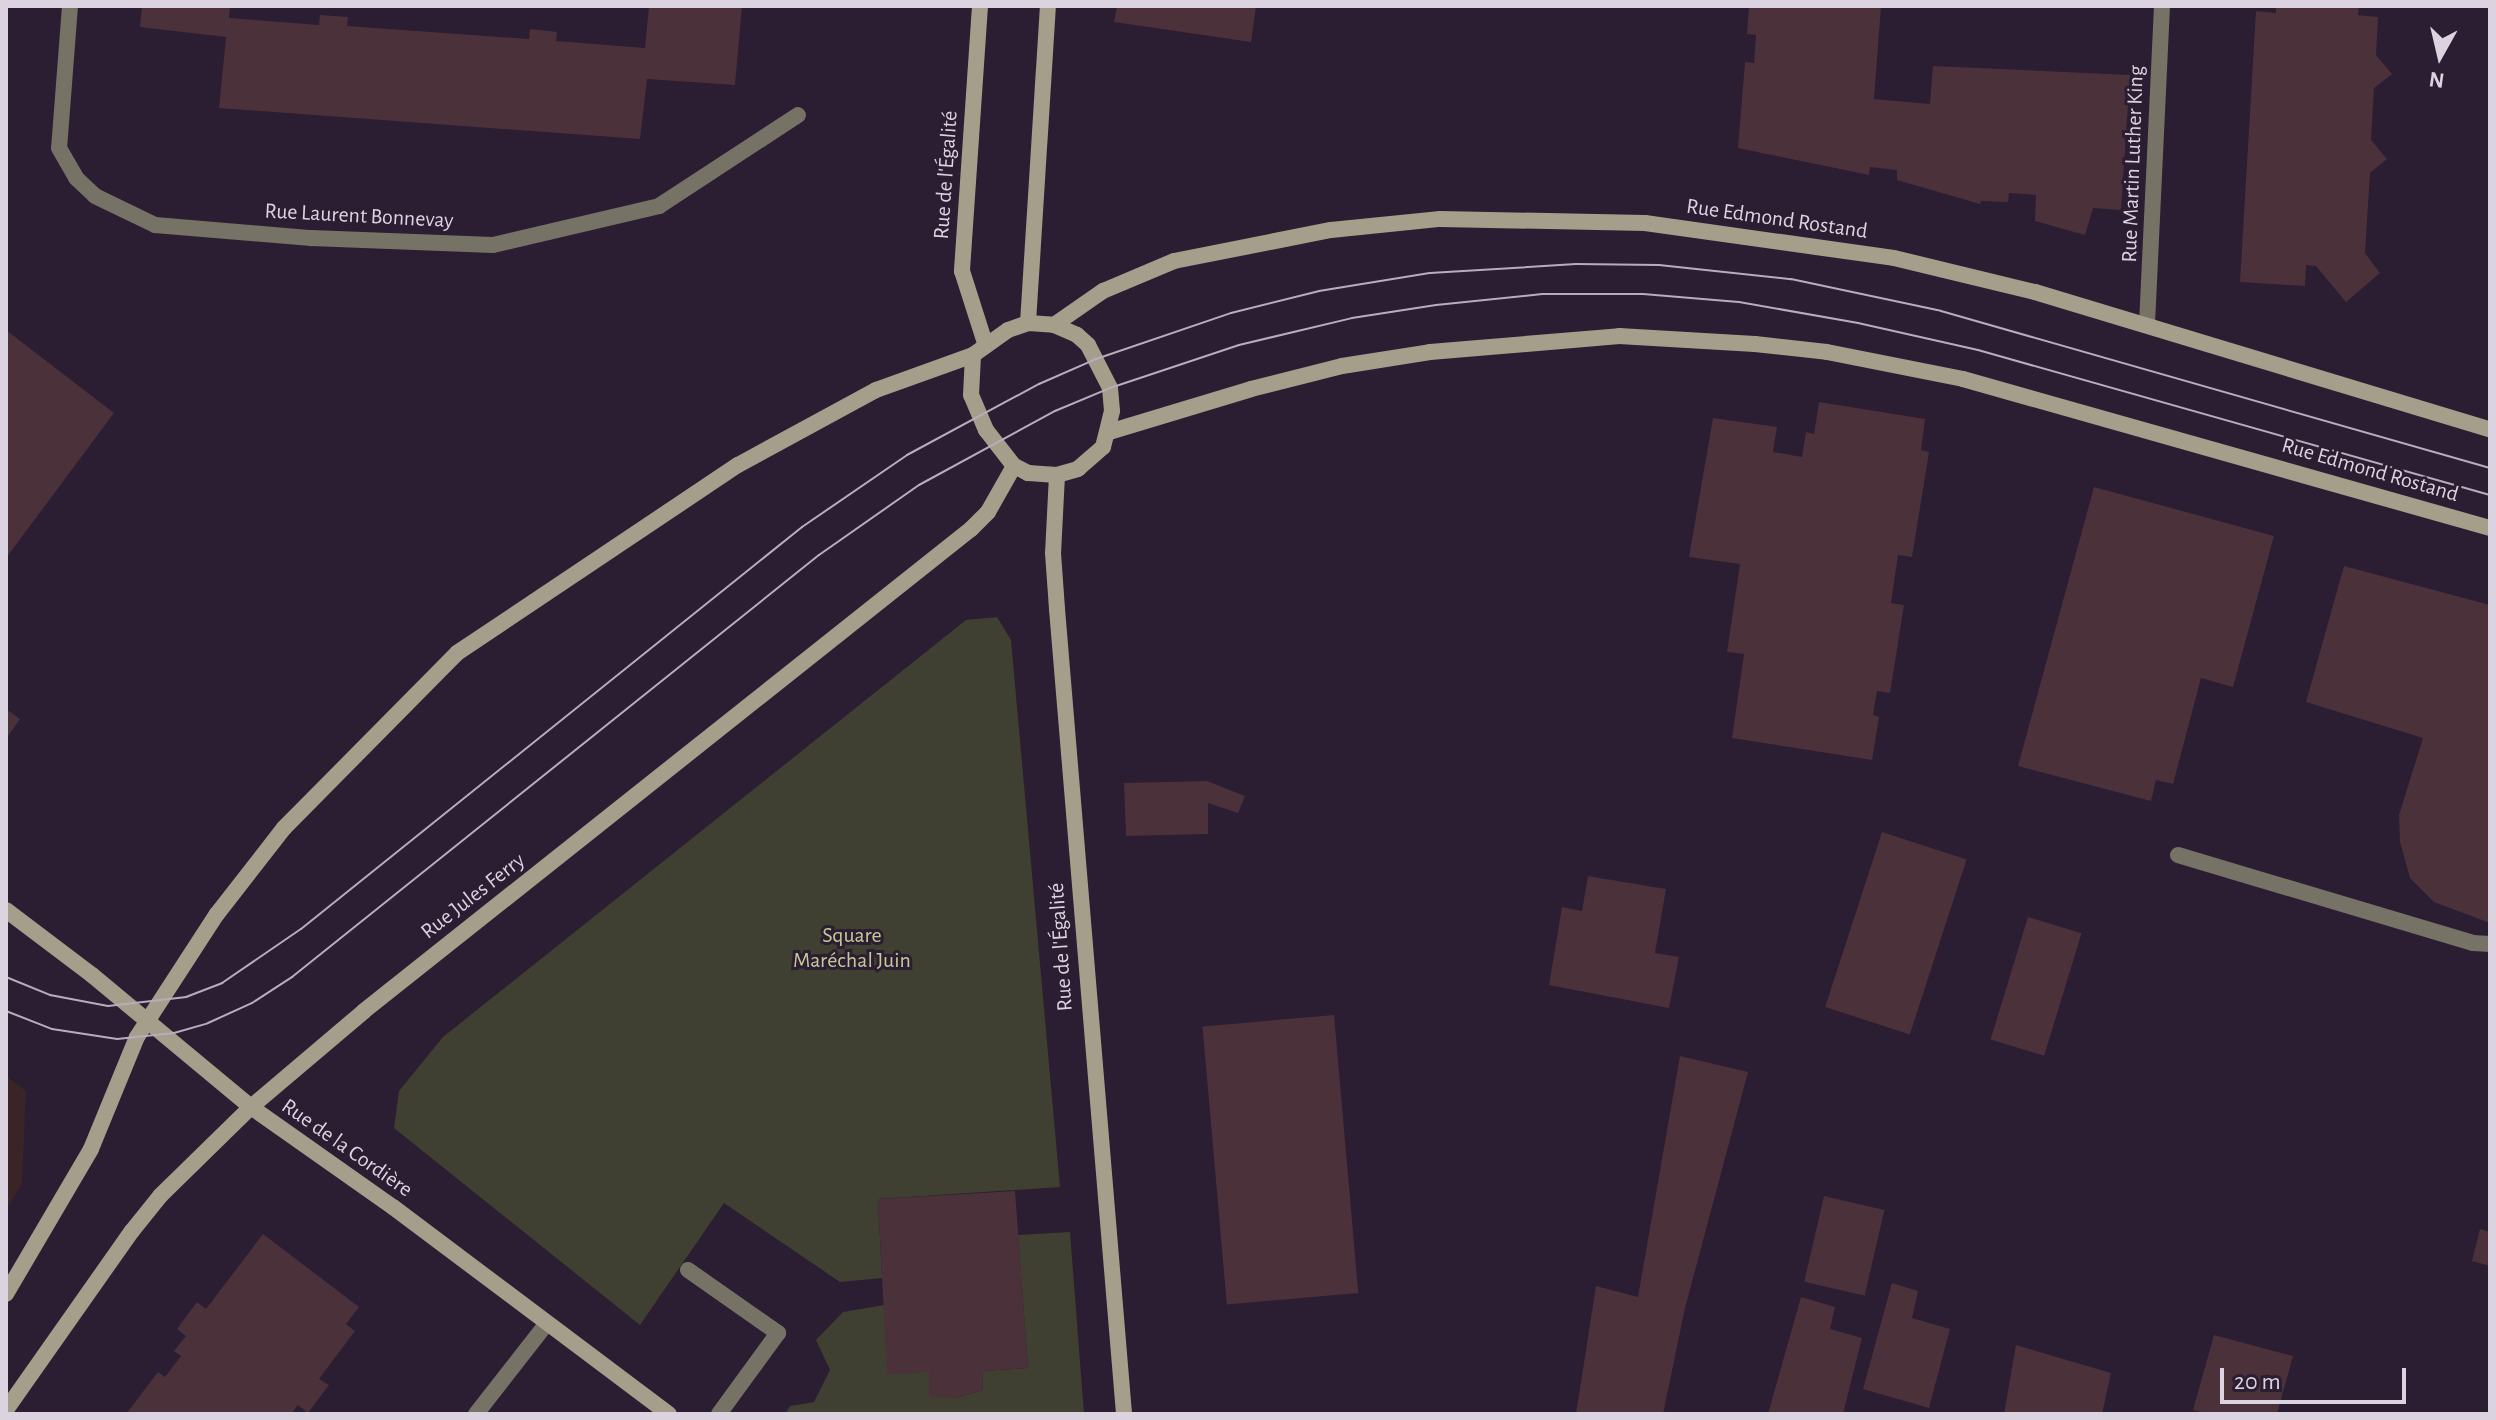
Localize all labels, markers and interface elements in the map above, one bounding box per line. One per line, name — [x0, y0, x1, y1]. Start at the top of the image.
north arrow — [2400, 16, 2480, 96]
street label: Rue Martin Luther King — [2116, 65, 2150, 263]
text: N — [2428, 68, 2446, 92]
street label: Rue de l'Égalité — [928, 110, 964, 240]
street label: Rue Edmond Rostand — [1685, 193, 1869, 245]
street label: Rue Laurent Bonnevay — [264, 198, 454, 234]
street label: Rue Edmond Rostand — [2279, 432, 2461, 508]
street label: Rue Jules Ferry — [416, 847, 530, 945]
street label: Rue de l'Égalité — [1043, 882, 1079, 1012]
park label: Square Maréchal Juin — [793, 922, 911, 974]
street label: Rue de la Cordière — [276, 1093, 418, 1203]
scale bar — [2224, 1352, 2410, 1402]
text: 20 m — [2234, 1370, 2281, 1394]

